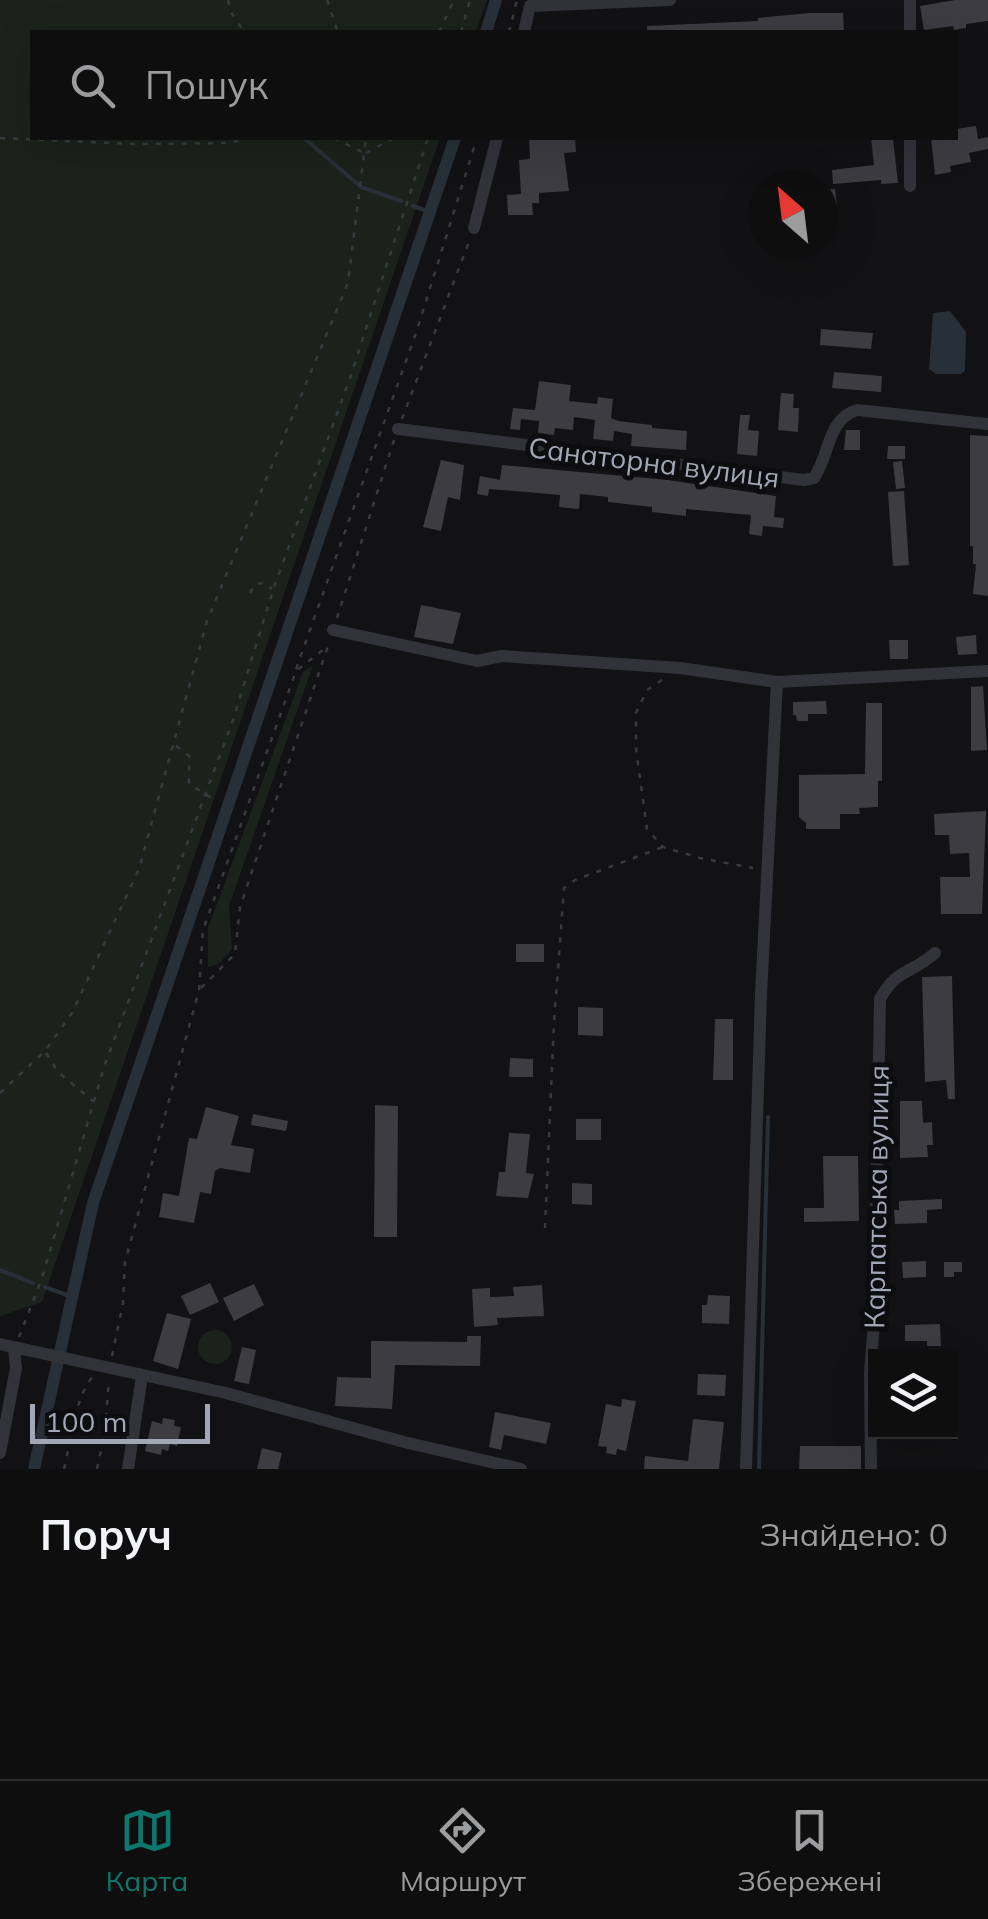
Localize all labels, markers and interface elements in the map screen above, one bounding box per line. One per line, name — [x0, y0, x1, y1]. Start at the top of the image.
search box — [30, 30, 958, 140]
icon: search — [65, 58, 120, 113]
text: Пошук — [145, 61, 268, 109]
north arrow — [748, 170, 838, 260]
street label: Санаторна вулиця — [527, 429, 781, 495]
street label: Карпатська вулиця — [856, 1065, 896, 1329]
map controls — [868, 1349, 958, 1439]
button: layers — [868, 1349, 958, 1439]
scale bar — [30, 1399, 210, 1444]
text: 100 m — [45, 1404, 127, 1439]
text: Поруч — [40, 1508, 172, 1561]
text: Знайдено: 0 — [760, 1514, 948, 1554]
tab: Карта — [106, 1803, 188, 1898]
tab: Маршрут — [400, 1803, 526, 1898]
tab: Збережені — [738, 1803, 882, 1898]

